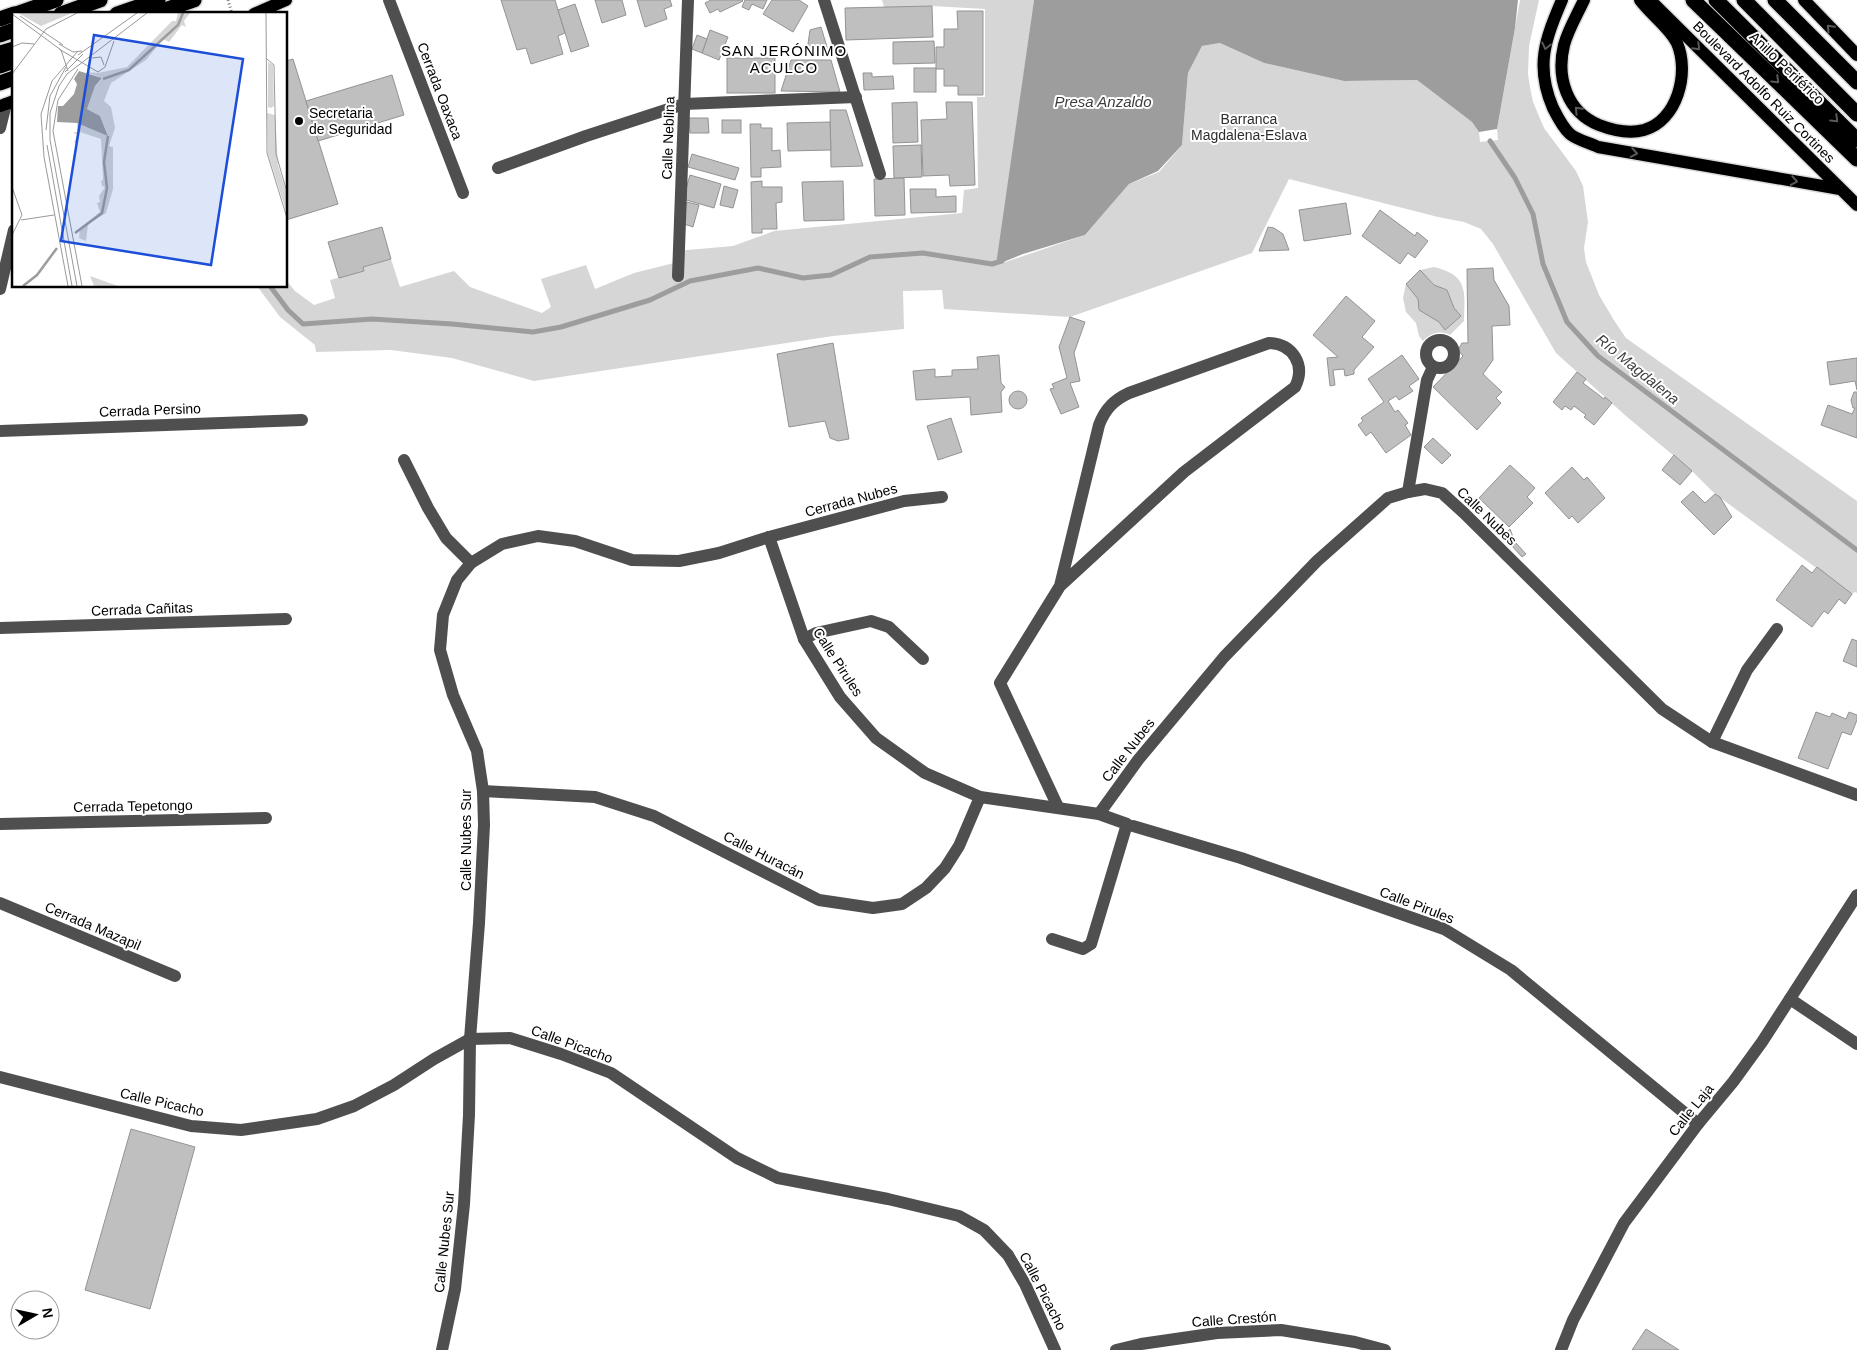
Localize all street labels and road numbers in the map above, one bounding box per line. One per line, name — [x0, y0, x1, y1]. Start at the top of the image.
street label: Boulevard Adolfo Ruiz Cortines — [1690, 18, 1838, 166]
street label: Anillo Periférico — [1746, 28, 1828, 108]
street label: Cerrada Oaxaca — [414, 40, 466, 142]
street label: Calle Neblina — [659, 96, 677, 180]
street label: Cerrada Persino — [99, 400, 201, 420]
street label: Cerrada Nubes — [803, 480, 899, 520]
street label: Calle Nubes — [1454, 484, 1520, 548]
street label: Cerrada Cañitas — [91, 599, 193, 619]
street label: Calle Pirules — [810, 625, 866, 699]
street label: Calle Nubes — [1098, 715, 1158, 785]
street label: Calle Nubes Sur — [458, 789, 474, 891]
street label: Cerrada Tepetongo — [73, 797, 193, 815]
street label: Calle Huracán — [721, 828, 807, 882]
street label: Calle Pirules — [1377, 883, 1457, 927]
street label: Cerrada Mazapil — [43, 899, 143, 953]
street label: Calle Picacho — [529, 1022, 615, 1066]
street label: Calle Laja — [1665, 1081, 1717, 1139]
street label: Calle Picacho — [118, 1085, 206, 1119]
street label: Calle Nubes Sur — [431, 1190, 457, 1294]
street label: Calle Picacho — [1016, 1249, 1070, 1333]
street label: Calle Crestón — [1191, 1308, 1277, 1330]

